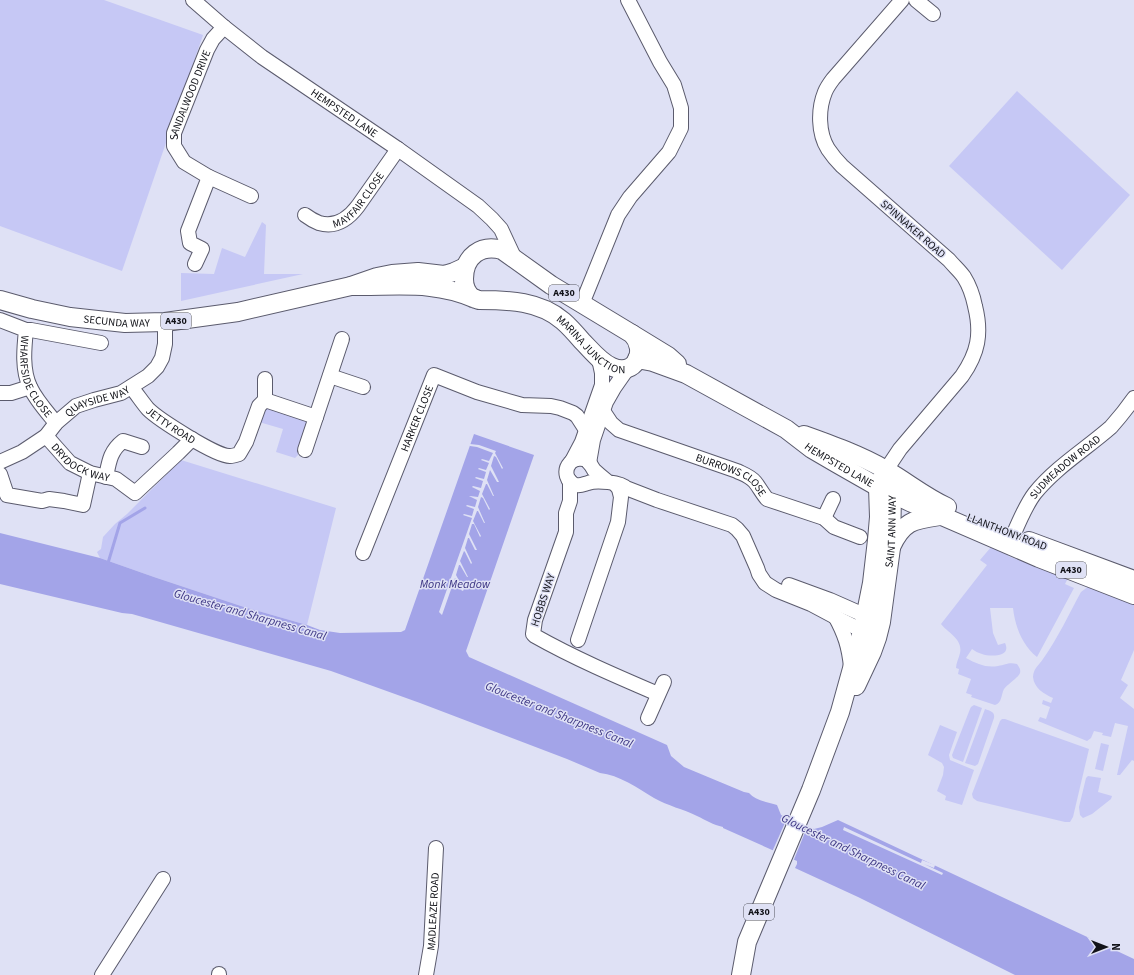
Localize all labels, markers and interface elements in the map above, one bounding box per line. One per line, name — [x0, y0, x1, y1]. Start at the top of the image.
street label: SANDALWOOD DRIVE — [167, 47, 214, 140]
street label: HEMPSTED LANE — [308, 85, 381, 141]
street label: MAYFAIR CLOSE — [331, 169, 387, 231]
street label: SPINNAKER ROAD — [877, 196, 949, 262]
road number: A430 — [549, 285, 579, 301]
street label: SECUNDA WAY — [83, 311, 151, 331]
street label: MARINA JUNCTION — [553, 311, 625, 377]
road number: A430 — [161, 313, 191, 329]
street label: WHARFSIDE CLOSE — [17, 335, 56, 421]
street label: QUAYSIDE WAY — [61, 382, 133, 420]
street label: HARKER CLOSE — [397, 383, 437, 454]
street label: JETTY ROAD — [143, 403, 199, 447]
street label: SUDMEADOW ROAD — [1026, 431, 1104, 502]
street label: HEMPSTED LANE — [802, 439, 877, 491]
street label: DRYDOCK WAY — [48, 440, 112, 485]
street label: BURROWS CLOSE — [694, 450, 770, 499]
street label: SAINT ANN WAY — [881, 495, 899, 569]
street label: LLANTHONY ROAD — [965, 510, 1050, 554]
road number: A430 — [1056, 562, 1086, 578]
street label: HOBBS WAY — [527, 571, 559, 628]
water label: Monk Meadow — [420, 576, 491, 593]
water label: Gloucester and Sharpness Canal — [172, 585, 328, 645]
water label: Gloucester and Sharpness Canal — [483, 678, 635, 752]
water label: Gloucester and Sharpness Canal — [778, 810, 928, 894]
street label: MADLEAZE ROAD — [423, 872, 442, 952]
road number: A430 — [744, 904, 774, 920]
north arrow — [1086, 927, 1126, 967]
text: N — [1108, 943, 1123, 951]

